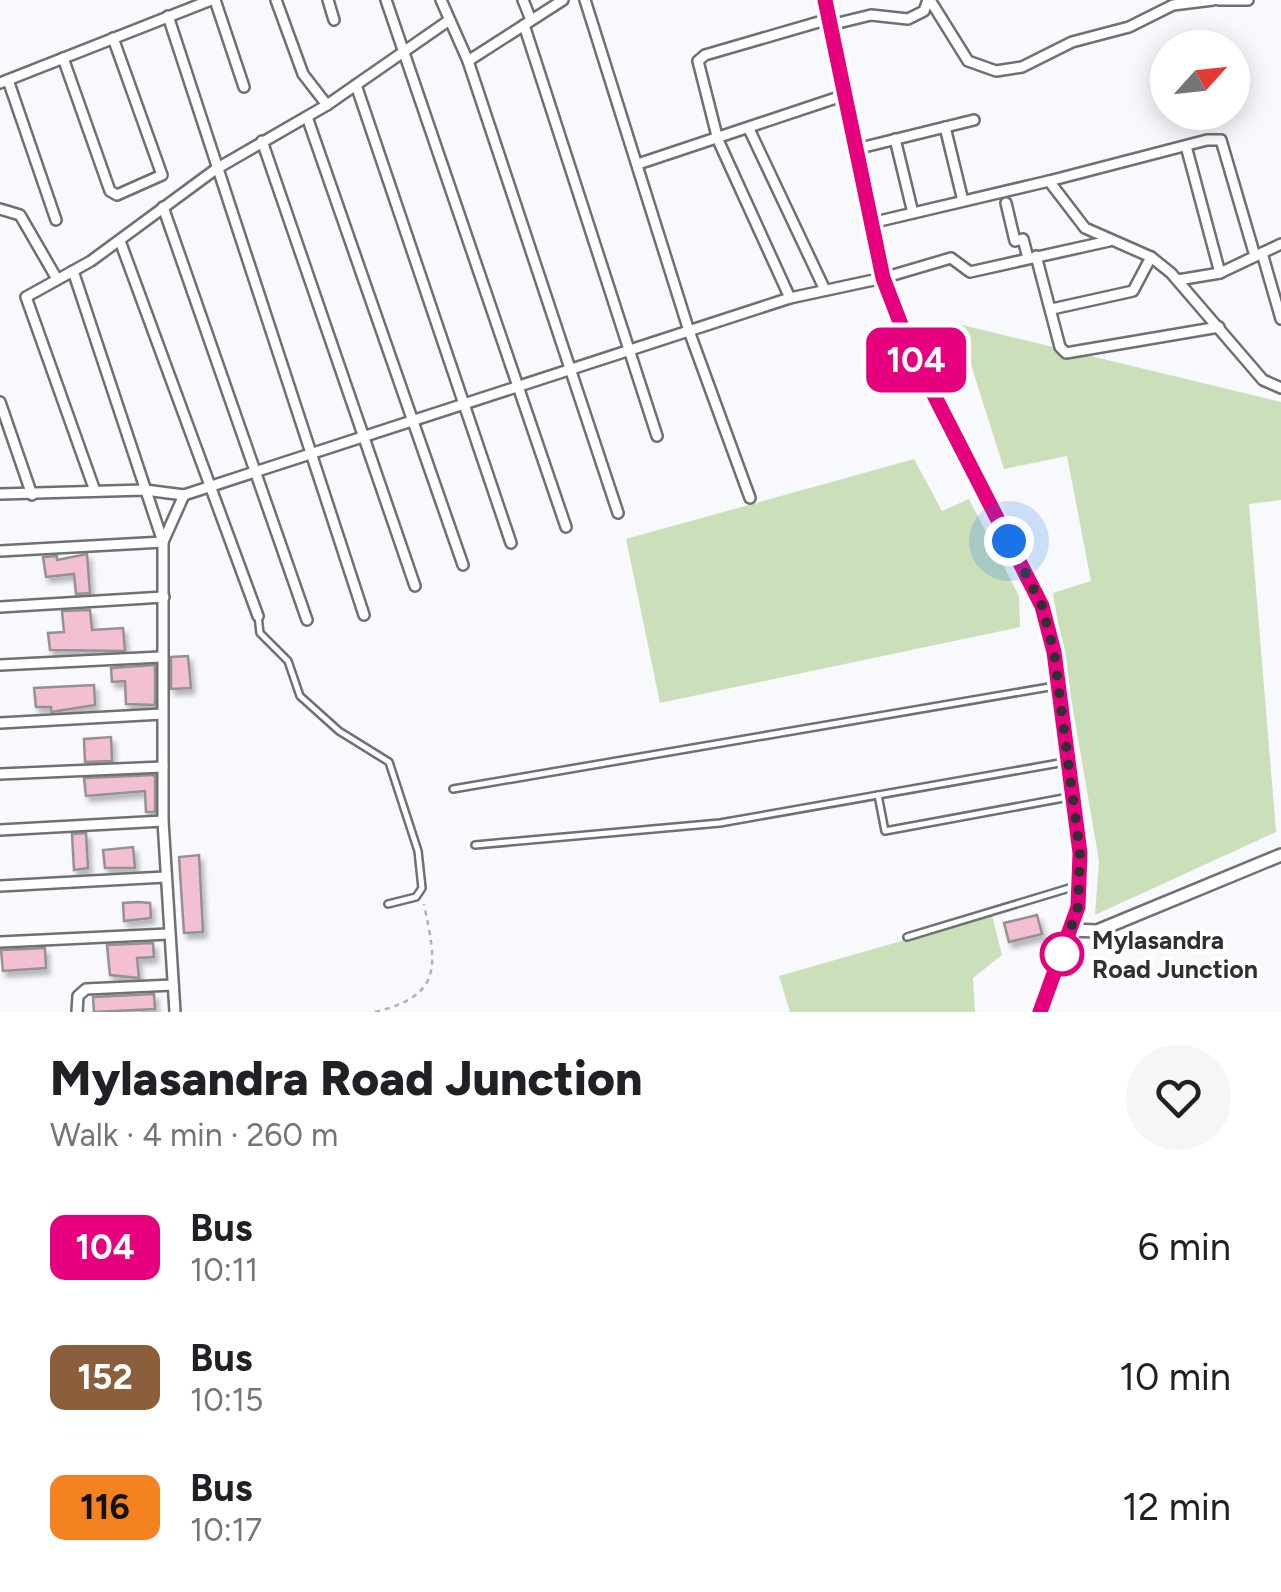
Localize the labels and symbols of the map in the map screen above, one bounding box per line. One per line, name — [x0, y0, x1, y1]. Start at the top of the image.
north arrow — [1150, 30, 1250, 130]
line badge: 104 — [858, 328, 974, 392]
your location — [984, 516, 1034, 566]
place label: Mylasandra Road Junction — [1092, 925, 1258, 984]
marker: Mylasandra Road Junction — [1041, 933, 1083, 975]

